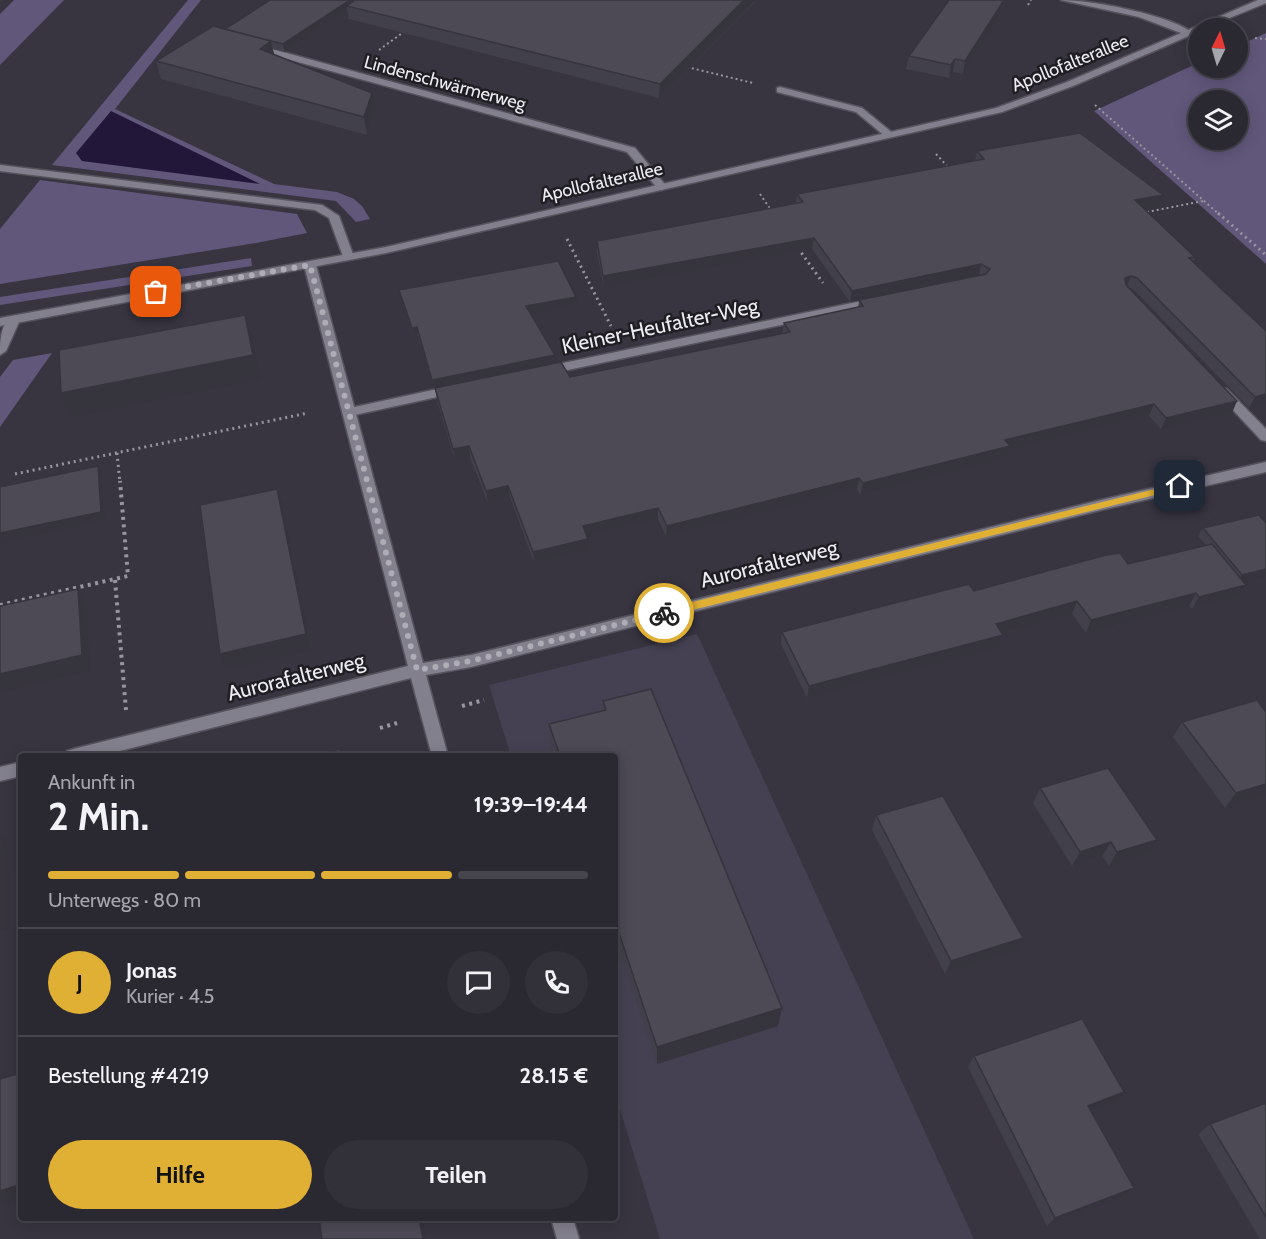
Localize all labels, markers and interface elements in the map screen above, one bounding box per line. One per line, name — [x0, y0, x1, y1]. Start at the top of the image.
north arrow — [1188, 18, 1248, 78]
map controls — [1188, 18, 1248, 150]
street label: Apollofalterallee — [1008, 30, 1132, 96]
street label: Lindenschwärmerweg — [362, 51, 529, 115]
button: layers — [1188, 90, 1248, 150]
street label: Apollofalterallee — [539, 157, 665, 207]
pin — [130, 266, 181, 317]
icon: bag — [139, 275, 172, 308]
street label: Kleiner-Heufalter-Weg — [559, 292, 761, 359]
pin — [1154, 460, 1205, 511]
icon: home — [1163, 469, 1196, 502]
street label: Aurorafalterweg — [698, 534, 841, 593]
courier — [634, 583, 694, 643]
icon: bike — [648, 597, 681, 630]
street label: Aurorafalterweg — [225, 647, 368, 706]
text: Ankunft in — [48, 770, 135, 794]
text: 19:39–19:44 — [474, 791, 588, 818]
text: 2 Min. — [48, 792, 149, 840]
text: Unterwegs · 80 m — [48, 888, 201, 912]
button: chat — [447, 951, 510, 1014]
button: phone — [525, 951, 588, 1014]
text: Jonas — [126, 957, 177, 984]
text: J — [76, 969, 83, 996]
text: Kurier · 4.5 — [126, 984, 214, 1008]
text: Bestellung #4219 — [48, 1062, 210, 1089]
text: 28.15 € — [520, 1062, 588, 1089]
button: Hilfe — [48, 1140, 312, 1209]
button: Teilen — [324, 1140, 588, 1209]

